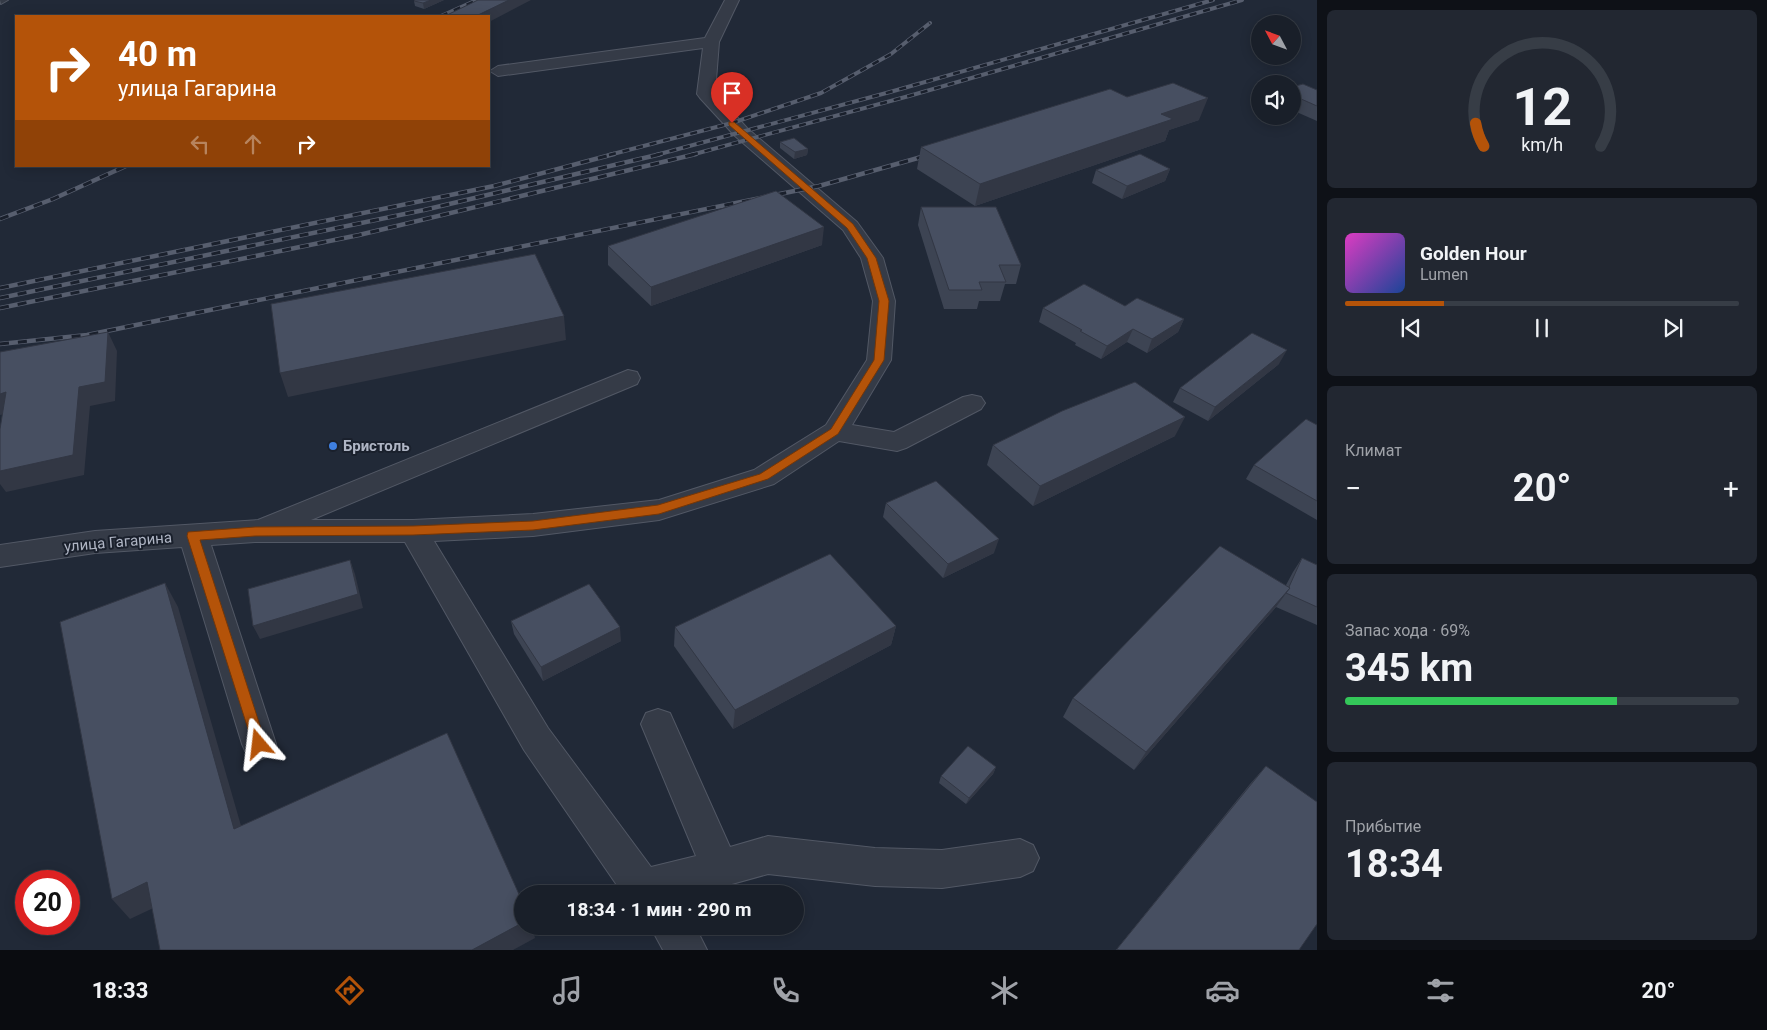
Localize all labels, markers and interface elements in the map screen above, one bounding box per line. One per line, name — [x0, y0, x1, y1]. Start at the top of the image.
north arrow — [1251, 15, 1301, 65]
map controls — [1251, 15, 1301, 125]
text: 40 m — [118, 34, 197, 75]
icon: right — [35, 35, 100, 100]
pin — [711, 72, 753, 123]
button: sound — [1251, 75, 1301, 125]
text: улица Гагарина — [118, 76, 277, 101]
text: 12 — [1512, 77, 1572, 138]
icon: arrive — [718, 79, 746, 107]
icon: left — [186, 130, 214, 158]
icon: ahead — [239, 130, 267, 158]
icon: right — [292, 130, 320, 158]
text: km/h — [1521, 134, 1563, 155]
text: Golden Hour — [1420, 242, 1527, 265]
text: Lumen — [1420, 265, 1468, 284]
icon: previous — [1397, 314, 1425, 342]
icon: pause — [1528, 314, 1556, 342]
icon: next — [1659, 314, 1687, 342]
place label: Бристоль — [343, 437, 410, 455]
marker: Бристоль — [327, 440, 339, 452]
text: Климат — [1345, 441, 1402, 460]
text: 20° — [1513, 466, 1571, 510]
text: − — [1345, 472, 1361, 505]
text: + — [1723, 472, 1739, 505]
street label: улица Гагарина — [63, 528, 173, 556]
text: Запас хода · 69% — [1345, 621, 1470, 640]
text: 345 km — [1345, 646, 1473, 690]
position arrow — [232, 717, 284, 769]
text: Прибытие — [1345, 817, 1421, 836]
text: 18:34 — [1345, 842, 1443, 886]
speed limit sign: 20 — [15, 870, 80, 935]
text: 18:34 · 1 мин · 290 m — [567, 898, 751, 921]
icon: directions — [332, 973, 367, 1008]
icon: music — [550, 973, 585, 1008]
icon: phone — [768, 973, 803, 1008]
icon: climate — [987, 973, 1022, 1008]
icon: car — [1205, 973, 1240, 1008]
icon: filters — [1423, 973, 1458, 1008]
text: 18:33 — [92, 978, 148, 1003]
text: 20° — [1641, 978, 1675, 1003]

